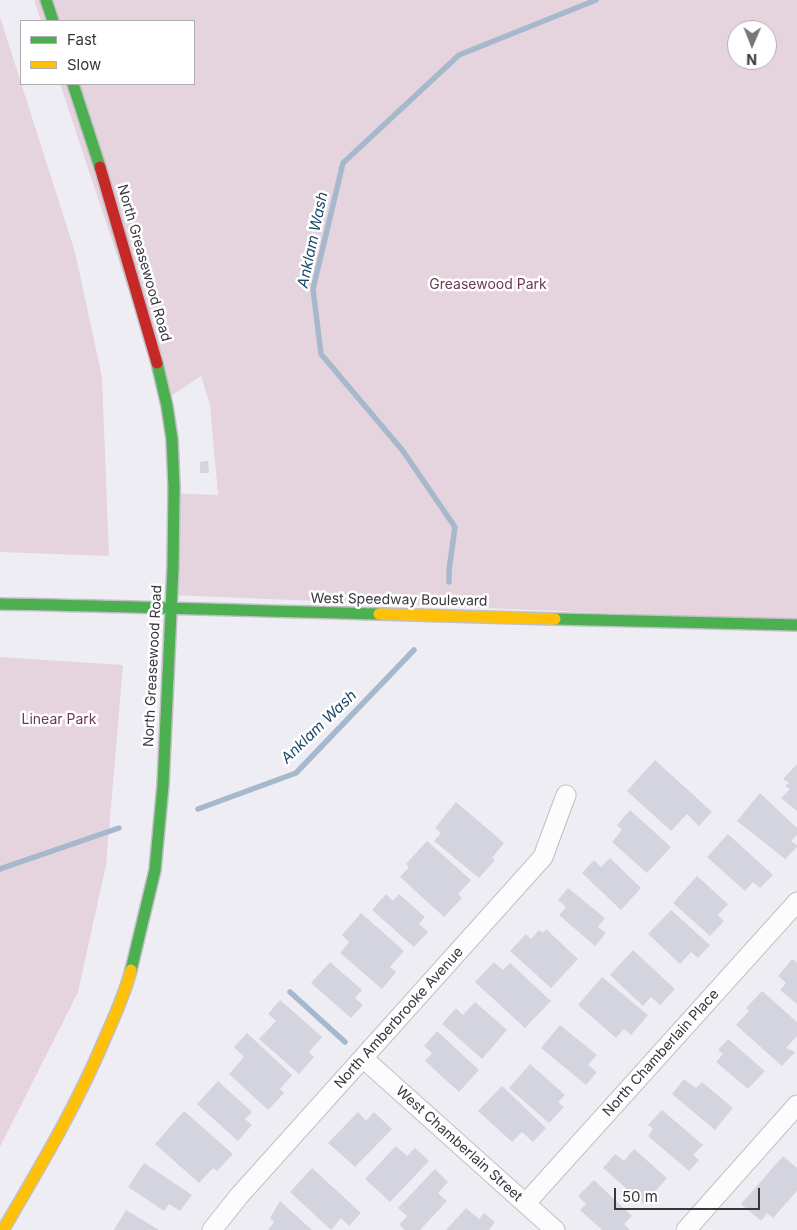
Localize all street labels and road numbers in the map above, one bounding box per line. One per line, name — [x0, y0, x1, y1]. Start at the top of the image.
street label: North Greasewood Road — [114, 183, 174, 343]
street label: North Greasewood Road — [140, 584, 166, 748]
street label: West Speedway Boulevard — [310, 590, 488, 610]
street label: North Amberbrooke Avenue — [331, 944, 467, 1092]
street label: North Chamberlain Place — [599, 986, 723, 1120]
street label: West Chamberlain Street — [392, 1083, 526, 1205]

